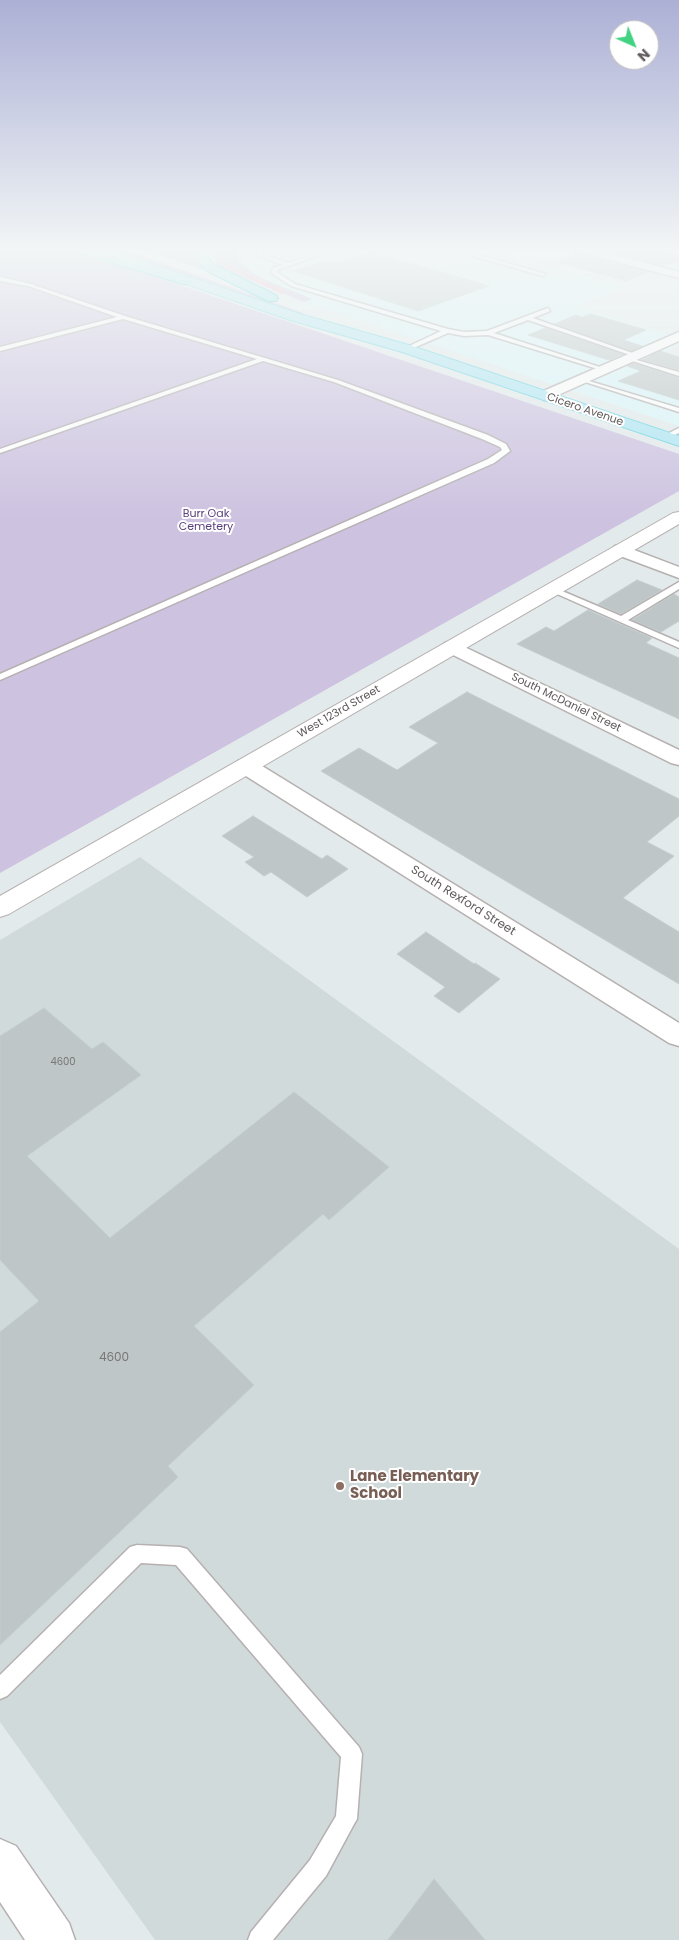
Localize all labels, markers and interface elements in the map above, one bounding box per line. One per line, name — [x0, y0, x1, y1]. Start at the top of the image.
north arrow — [609, 20, 659, 70]
text: N — [633, 44, 654, 66]
street label: Cicero Avenue — [545, 391, 625, 429]
park label: Burr Oak Cemetery — [179, 507, 233, 533]
street label: South McDaniel Street — [509, 671, 623, 735]
street label: West 123rd Street — [295, 683, 383, 741]
street label: South Rexford Street — [408, 863, 518, 939]
house number: 4600 — [50, 1056, 76, 1068]
house number: 4600 — [99, 1351, 129, 1365]
place label: Lane Elementary School — [350, 1468, 479, 1503]
marker: Lane Elementary School — [334, 1480, 346, 1492]

